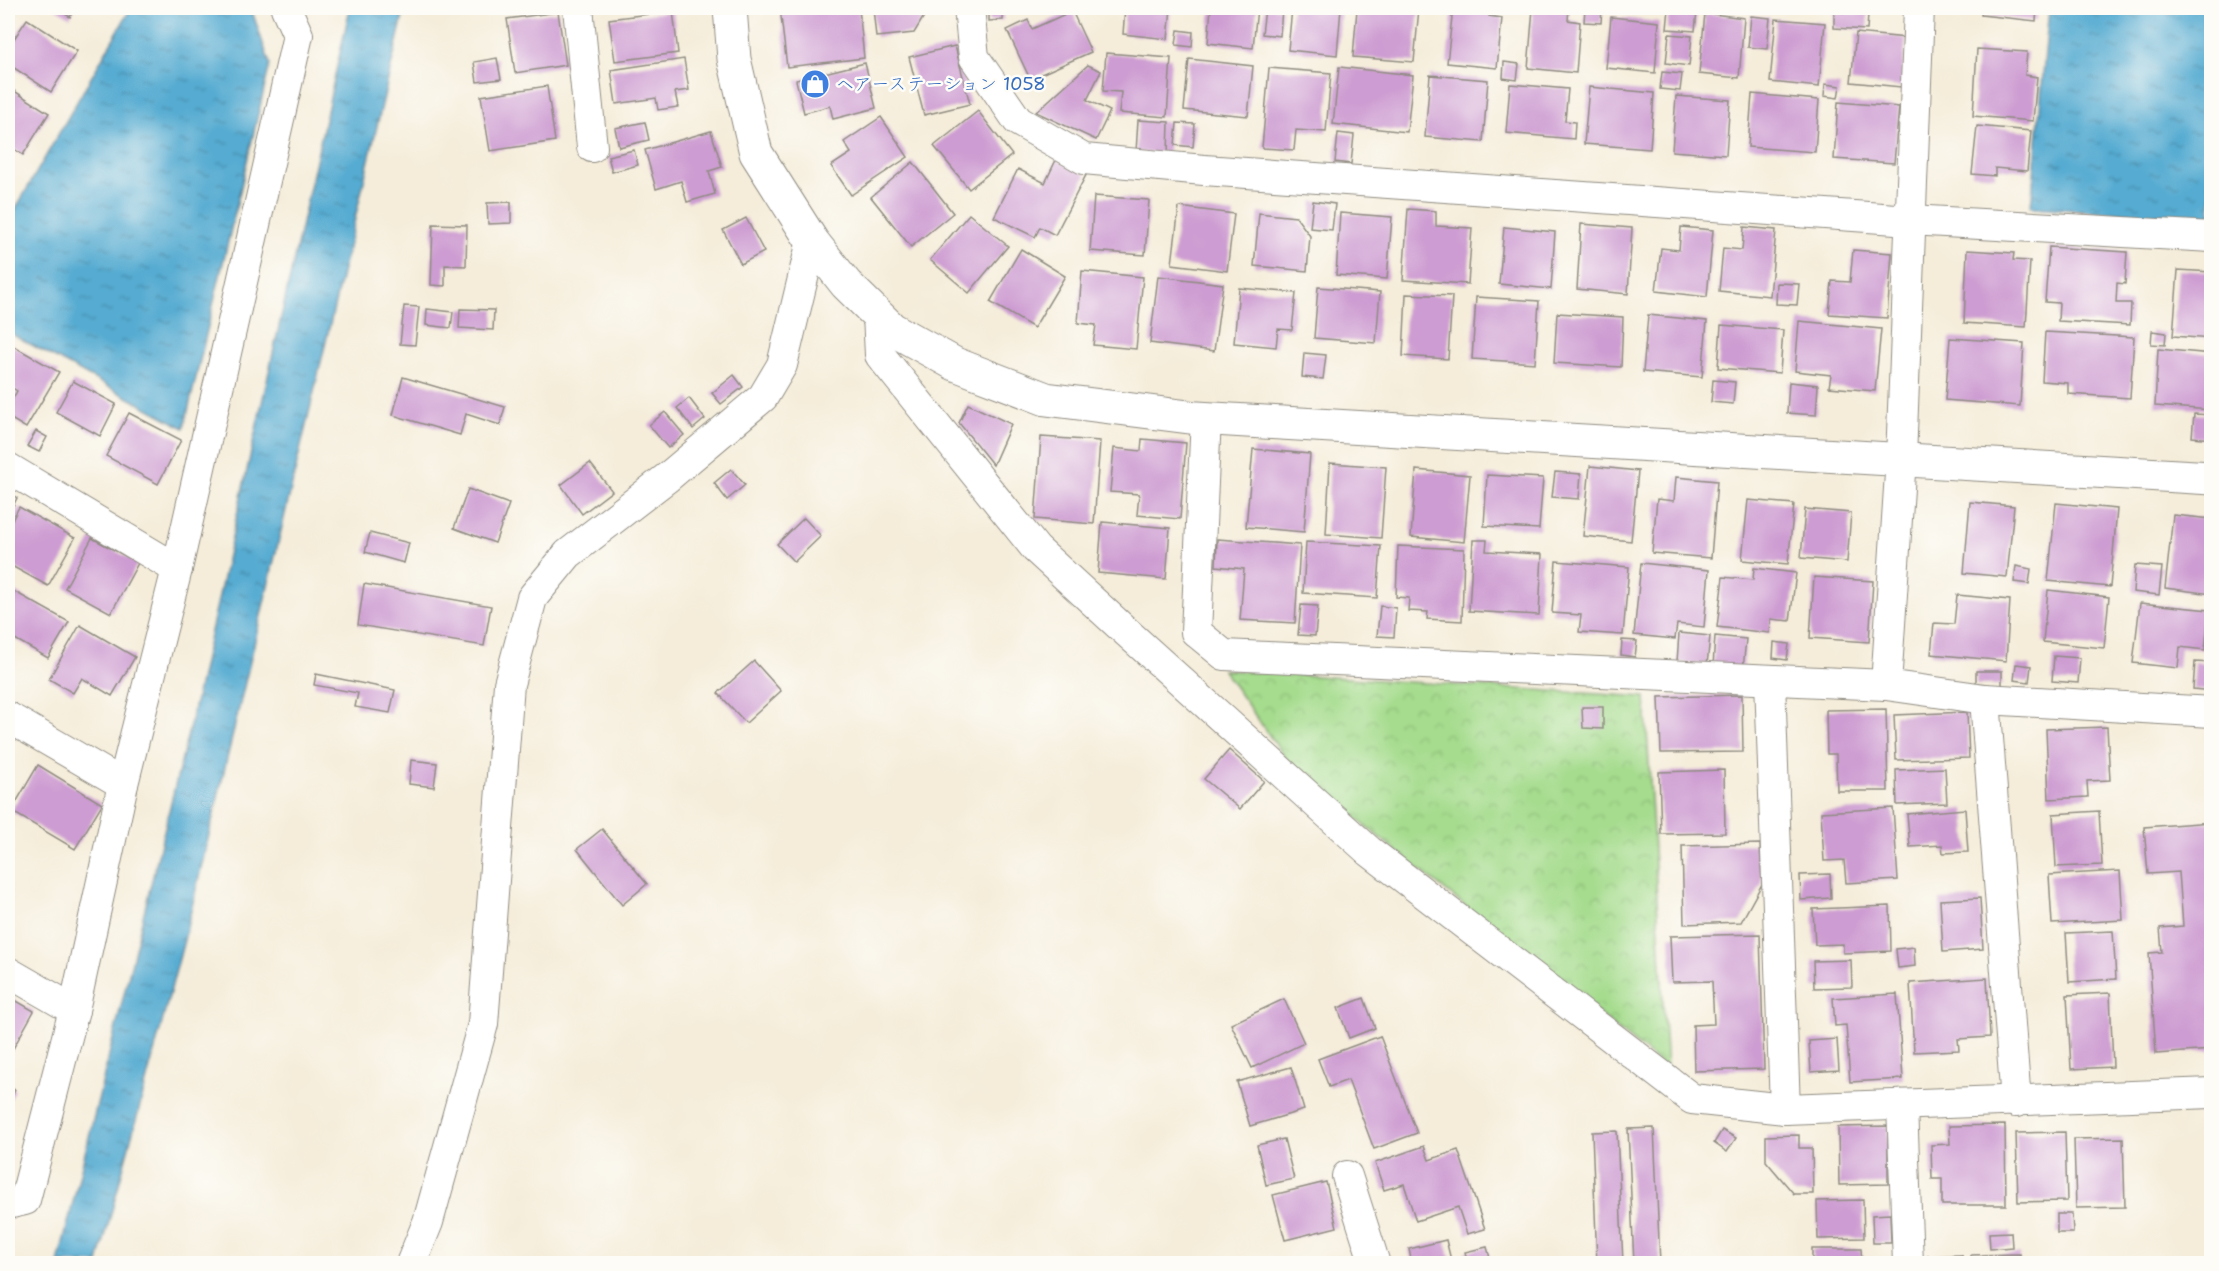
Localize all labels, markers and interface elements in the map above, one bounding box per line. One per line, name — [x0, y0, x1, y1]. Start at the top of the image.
shop icon: ヘアーステーション 1058 — [799, 68, 831, 100]
place label: ヘアーステーション 1058 — [836, 72, 1046, 96]

